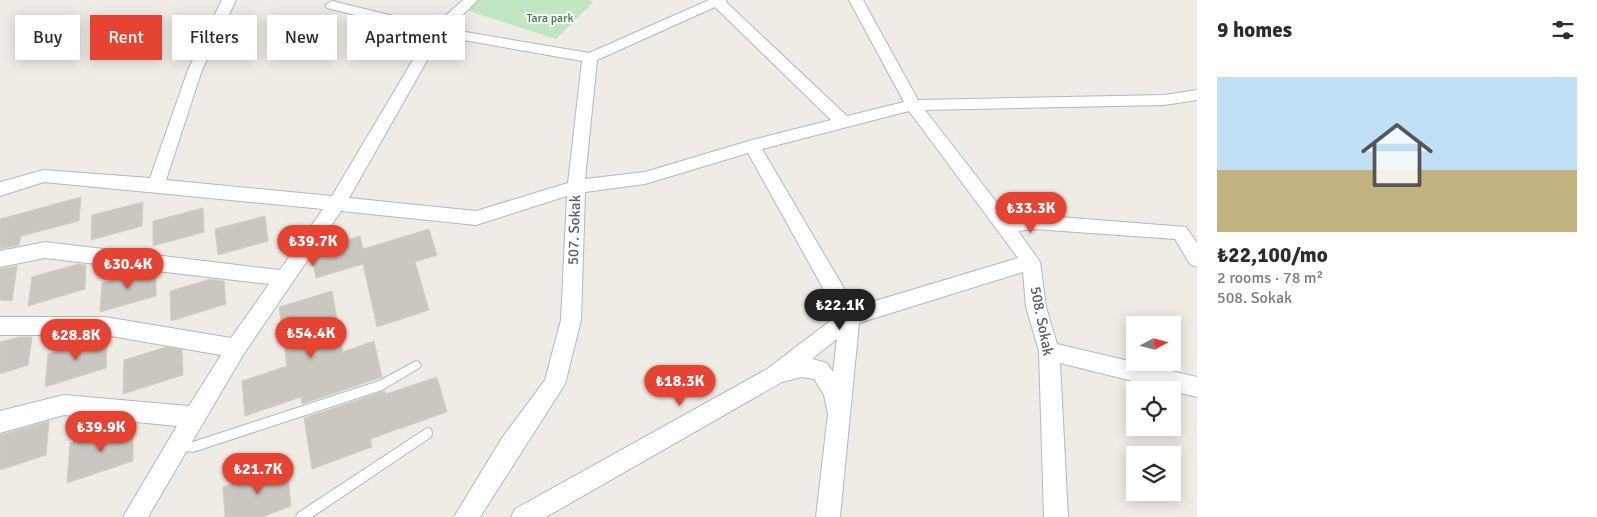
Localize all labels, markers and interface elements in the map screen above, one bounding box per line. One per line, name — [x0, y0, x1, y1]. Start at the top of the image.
park label: Tara park — [526, 11, 574, 26]
chip: Buy — [15, 15, 80, 60]
chip: Rent — [90, 15, 162, 60]
chip: Filters — [172, 15, 257, 60]
chip: New — [267, 15, 337, 60]
chip: Apartment — [347, 15, 465, 60]
icon: filters — [1549, 16, 1577, 44]
text: 9 homes — [1217, 17, 1292, 43]
icon: home — [1352, 110, 1442, 200]
pin: ₺33.3K — [990, 192, 1072, 234]
street label: 507. Sokak — [564, 194, 584, 265]
text: ₺33.3K — [1006, 198, 1056, 218]
pin: ₺39.7K — [272, 224, 354, 267]
text: ₺39.7K — [288, 231, 338, 251]
text: ₺22,100/mo — [1217, 242, 1328, 268]
pin: ₺30.4K — [87, 248, 169, 290]
text: ₺30.4K — [103, 254, 153, 274]
text: 2 rooms · 78 m² — [1217, 268, 1323, 288]
street label: 508. Sokak — [1026, 285, 1058, 358]
pin: ₺22.1K — [799, 288, 881, 331]
text: 508. Sokak — [1217, 288, 1292, 308]
text: ₺22.1K — [815, 295, 865, 315]
pin: ₺54.4K — [270, 316, 352, 359]
north arrow — [1126, 316, 1181, 371]
map controls — [1126, 316, 1181, 501]
pin: ₺28.8K — [35, 318, 117, 361]
text: ₺54.4K — [286, 323, 336, 343]
text: ₺28.8K — [51, 325, 101, 345]
pin: ₺18.3K — [639, 364, 721, 407]
text: ₺18.3K — [655, 371, 705, 391]
button: locate — [1126, 381, 1181, 436]
pin: ₺39.9K — [60, 410, 142, 453]
text: ₺39.9K — [76, 417, 126, 437]
button: layers — [1126, 446, 1181, 501]
pin: ₺21.7K — [217, 452, 299, 495]
text: ₺21.7K — [233, 459, 283, 479]

